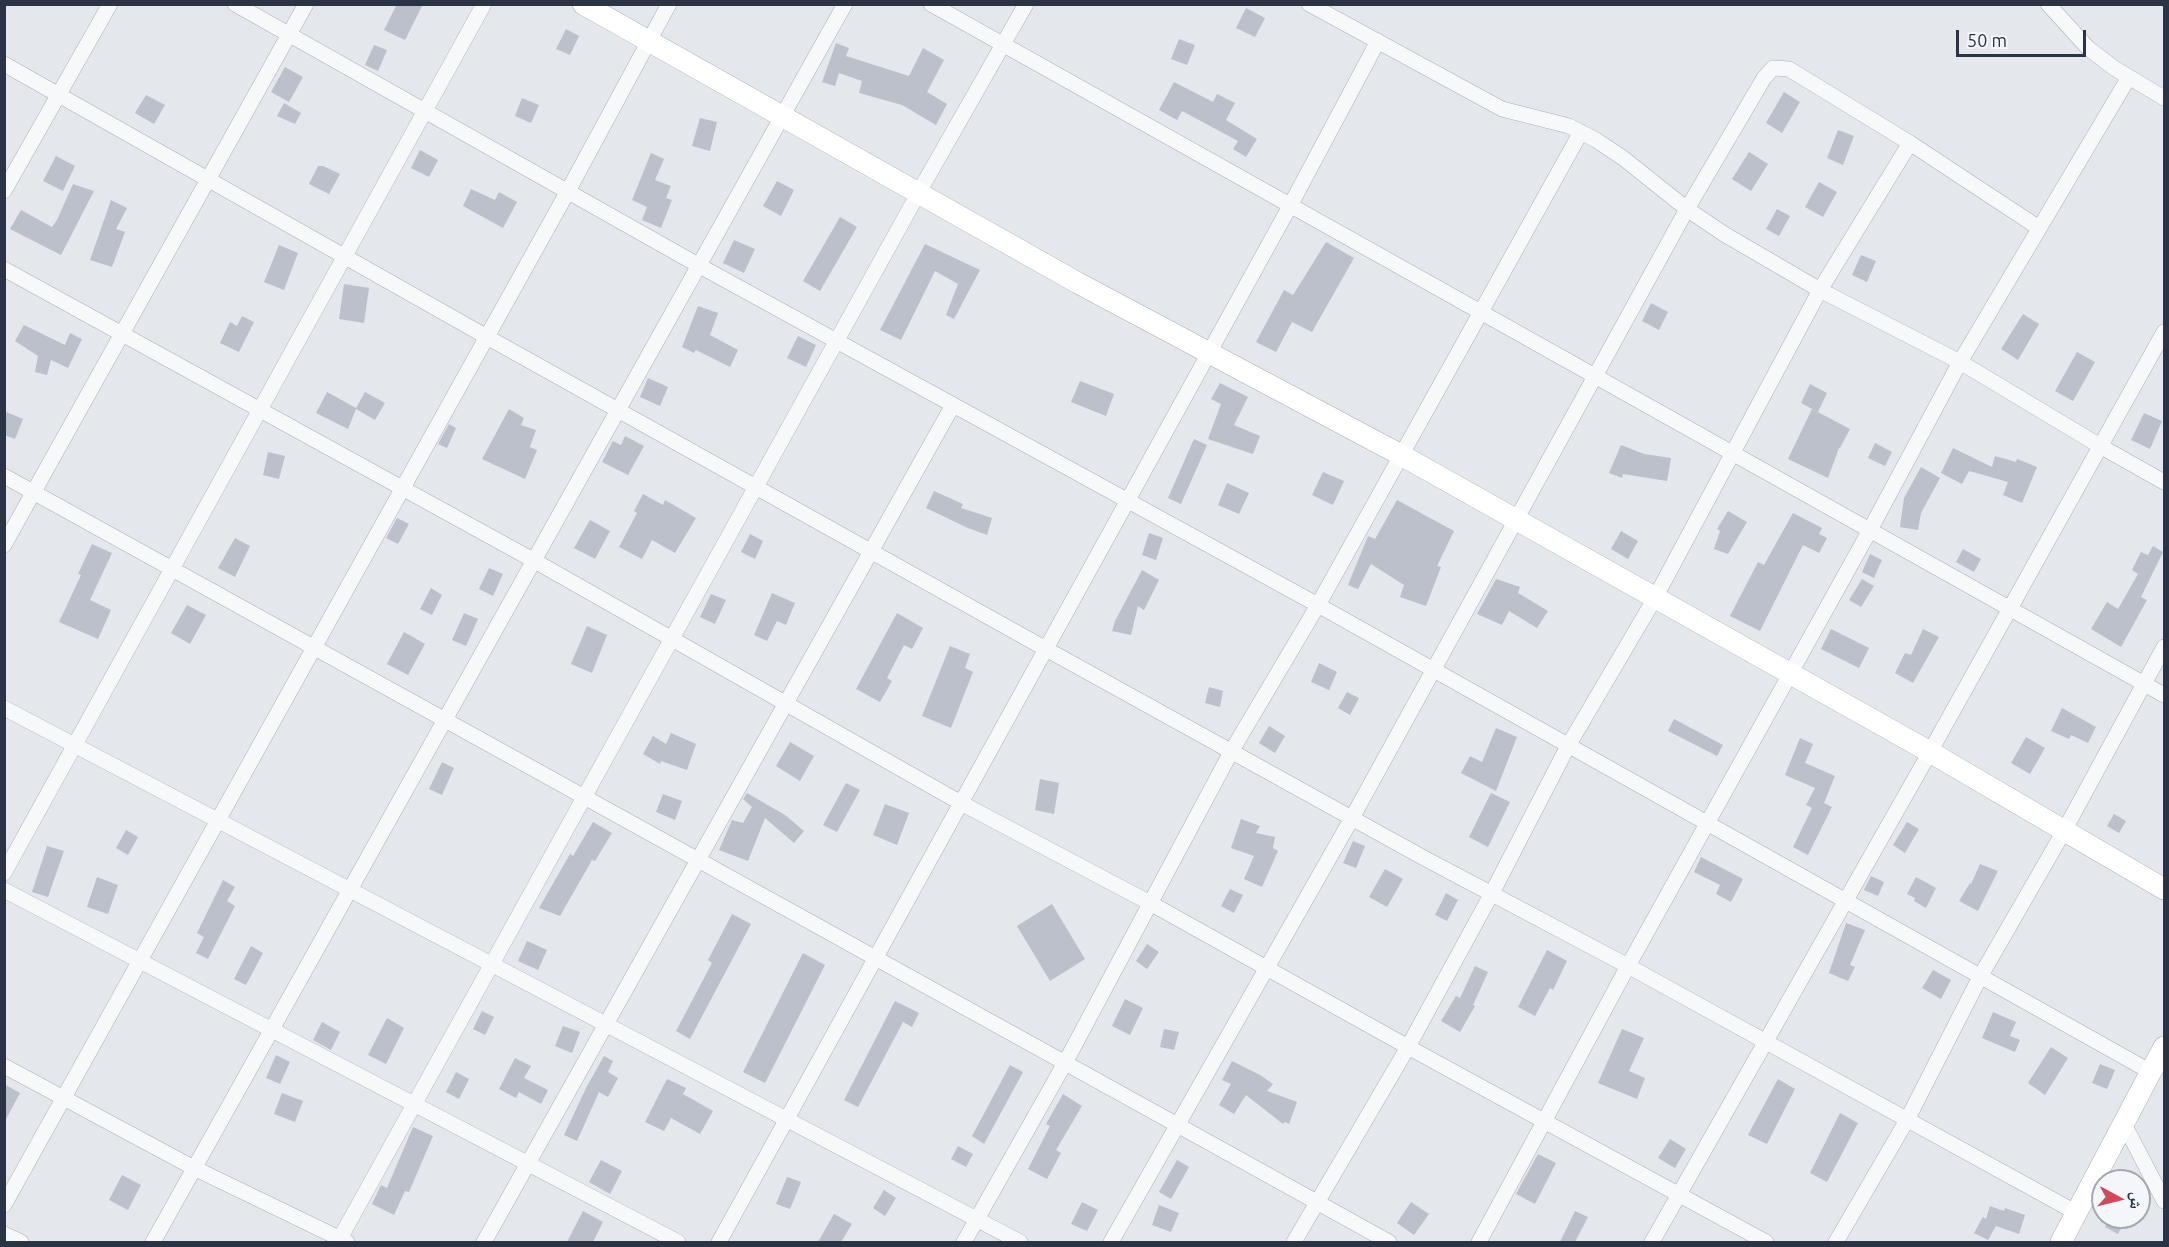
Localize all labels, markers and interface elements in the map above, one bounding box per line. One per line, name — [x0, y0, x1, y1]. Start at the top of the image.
scale bar — [1959, 18, 2090, 56]
text: 50 m — [1967, 30, 2007, 50]
north arrow — [2091, 1169, 2151, 1229]
text: ش — [2127, 1191, 2147, 1210]

